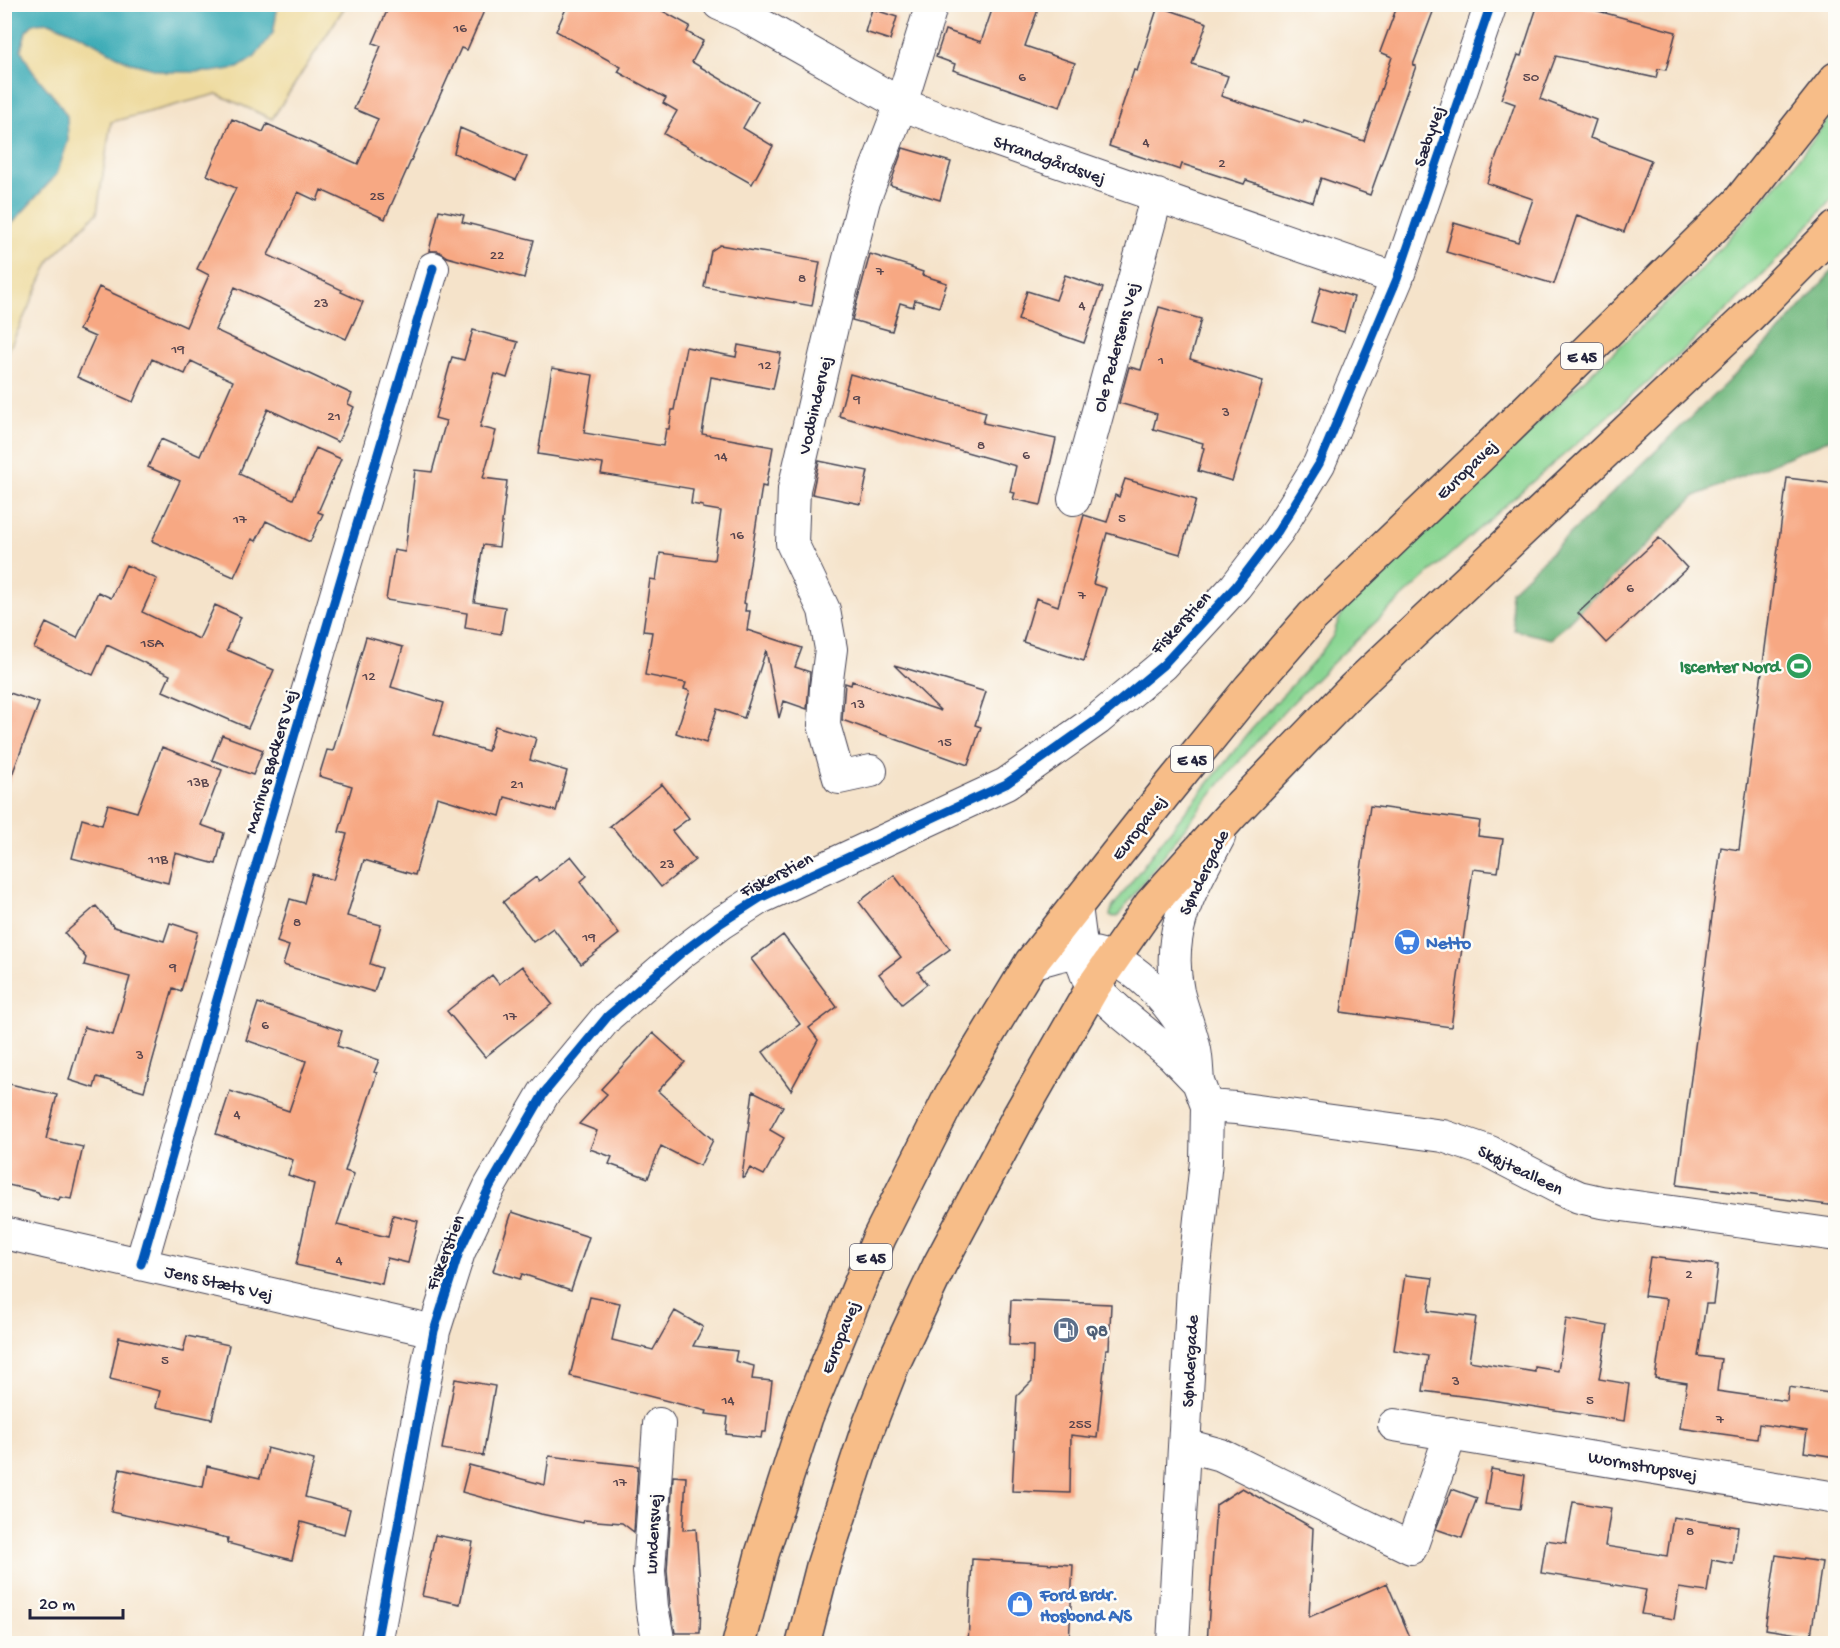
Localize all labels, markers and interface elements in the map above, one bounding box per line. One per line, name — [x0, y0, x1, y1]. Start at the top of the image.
house number: 16 — [452, 20, 467, 38]
house number: 6 — [1018, 69, 1026, 87]
house number: 50 — [1523, 69, 1540, 87]
street label: Sæbyvej — [1410, 104, 1451, 170]
street label: Strandgårdsvej — [990, 132, 1108, 190]
house number: 4 — [1142, 134, 1150, 152]
house number: 2 — [1218, 155, 1226, 173]
house number: 25 — [369, 188, 385, 206]
house number: 22 — [490, 247, 504, 265]
house number: 7 — [875, 263, 885, 281]
house number: 8 — [798, 270, 806, 288]
street label: Ole Pedersens Vej — [1090, 280, 1145, 415]
house number: 23 — [313, 295, 329, 313]
house number: 4 — [1078, 297, 1086, 315]
house number: 19 — [170, 341, 185, 359]
road number: E 45 — [1561, 343, 1603, 369]
house number: 1 — [1157, 352, 1164, 370]
street label: Vodbindervej — [795, 354, 838, 458]
house number: 12 — [757, 357, 772, 375]
house number: 9 — [852, 391, 861, 409]
house number: 3 — [1221, 404, 1230, 422]
house number: 21 — [327, 408, 341, 426]
house number: 8 — [977, 437, 985, 455]
street label: Europavej — [1433, 437, 1503, 505]
house number: 6 — [1022, 447, 1030, 465]
house number: 14 — [713, 448, 728, 466]
house number: 5 — [1118, 510, 1126, 528]
house number: 17 — [232, 511, 248, 529]
house number: 16 — [729, 527, 744, 545]
house number: 6 — [1626, 580, 1634, 598]
house number: 7 — [1077, 587, 1087, 605]
street label: Fiskerstien — [1146, 587, 1217, 661]
house number: 15A — [140, 635, 165, 653]
sports icon: Iscenter Nord — [1784, 651, 1814, 681]
place label: Iscenter Nord — [1680, 658, 1782, 679]
house number: 12 — [361, 668, 376, 686]
street label: Marinus Bødkers Vej — [242, 687, 303, 836]
house number: 13 — [850, 696, 865, 714]
house number: 15 — [937, 734, 952, 752]
road number: E 45 — [1171, 746, 1213, 772]
house number: 13B — [186, 774, 209, 792]
house number: 21 — [510, 776, 524, 794]
street label: Europavej — [1108, 792, 1172, 865]
street label: Søndergade — [1176, 826, 1235, 919]
street label: Fiskerstien — [736, 849, 818, 904]
house number: 11B — [147, 851, 168, 869]
house number: 23 — [659, 856, 675, 874]
house number: 8 — [293, 914, 301, 932]
supermarket icon: Netto — [1392, 927, 1422, 957]
house number: 19 — [581, 929, 596, 947]
place label: Netto — [1426, 934, 1472, 955]
house number: 9 — [168, 959, 177, 977]
house number: 17 — [502, 1008, 518, 1026]
house number: 6 — [261, 1017, 269, 1035]
house number: 3 — [135, 1047, 144, 1065]
house number: 4 — [233, 1106, 241, 1124]
street label: Skøjtealleen — [1474, 1142, 1567, 1201]
street label: Fiskerstien — [422, 1212, 470, 1295]
road number: E 45 — [850, 1244, 892, 1270]
house number: 4 — [335, 1252, 343, 1270]
street label: Jens Stæts Vej — [162, 1262, 275, 1307]
house number: 2 — [1685, 1266, 1693, 1284]
street label: Europavej — [817, 1298, 865, 1377]
street label: Søndergade — [1179, 1314, 1204, 1408]
fuel station icon: Q8 — [1051, 1315, 1081, 1345]
place label: Q8 — [1086, 1322, 1108, 1343]
house number: 5 — [161, 1352, 169, 1370]
house number: 3 — [1451, 1373, 1460, 1391]
house number: 14 — [720, 1392, 735, 1410]
house number: 5 — [1586, 1392, 1594, 1410]
house number: 7 — [1715, 1411, 1725, 1429]
house number: 255 — [1068, 1416, 1092, 1434]
street label: Wormstrupsvej — [1586, 1448, 1699, 1487]
house number: 17 — [612, 1474, 628, 1492]
street label: Lundensvej — [642, 1493, 667, 1575]
house number: 8 — [1686, 1523, 1694, 1541]
scale bar — [30, 1582, 123, 1620]
place label: Ford Brdr. Hosbond A/S — [1039, 1586, 1132, 1628]
shop icon: Ford Brdr. Hosbond A/S — [1005, 1589, 1035, 1619]
text: 20 m — [39, 1595, 75, 1616]

